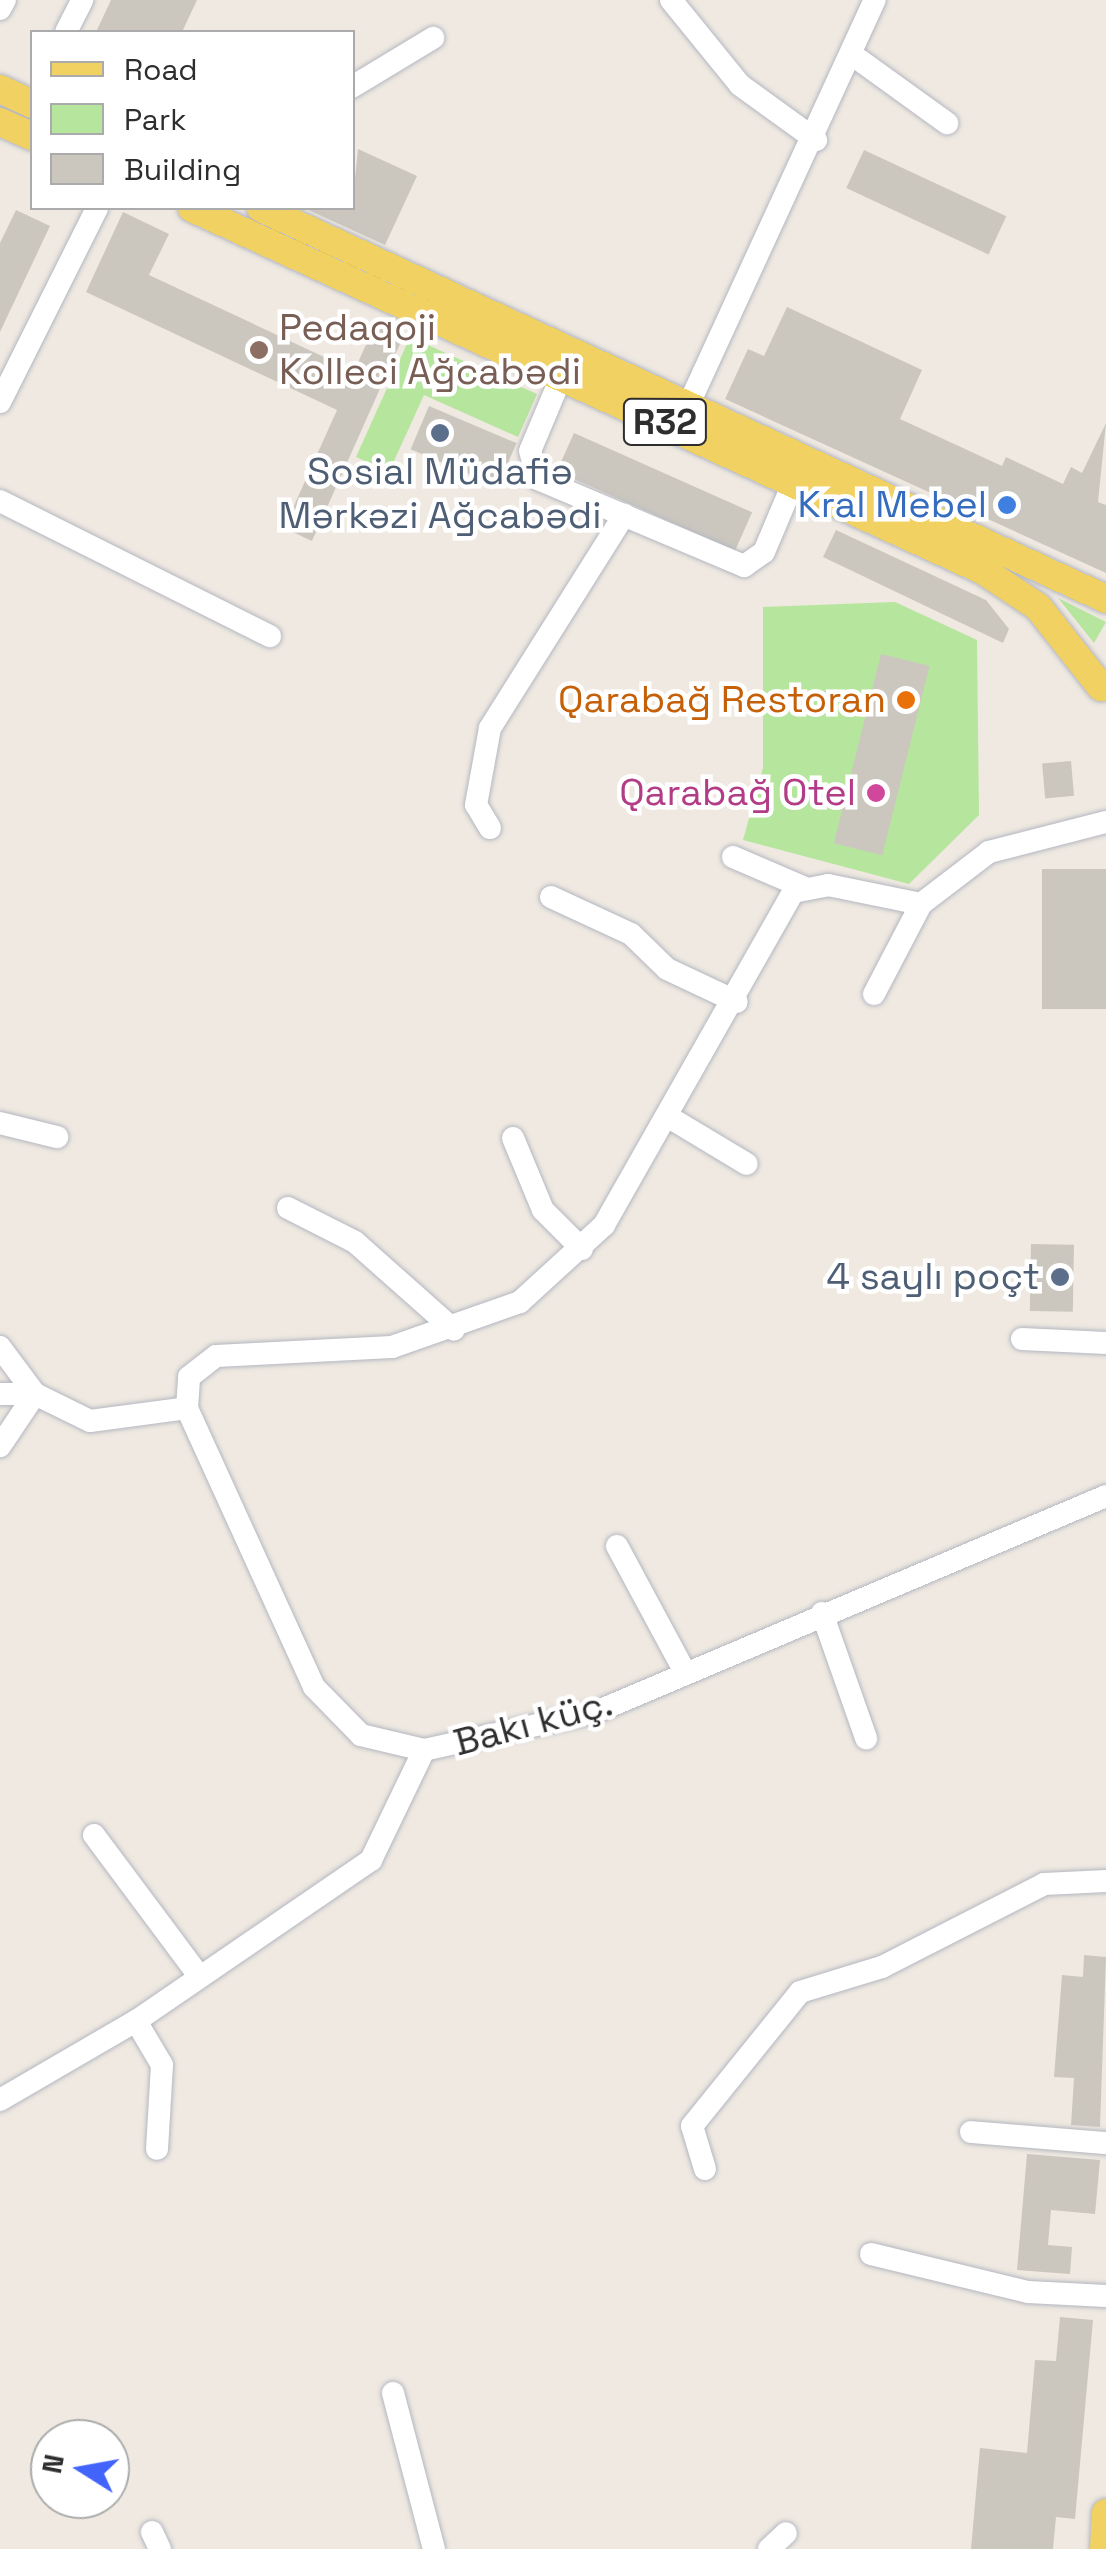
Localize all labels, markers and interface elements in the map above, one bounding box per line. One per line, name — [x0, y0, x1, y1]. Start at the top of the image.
legend — [30, 30, 355, 210]
text: Road — [124, 50, 198, 89]
text: Park — [124, 100, 186, 139]
text: Building — [124, 150, 241, 189]
place label: Pedaqoji Kolleci Ağcabədi — [279, 305, 581, 394]
marker: Pedaqoji Kolleci Ağcabədi — [248, 339, 270, 361]
road number: R32 — [622, 392, 708, 452]
marker: Sosial Müdafiə Mərkəzi Ağcabədi — [429, 422, 451, 444]
place label: Sosial Müdafiə Mərkəzi Ağcabədi — [278, 449, 602, 538]
place label: Kral Mebel — [798, 482, 987, 528]
marker: Kral Mebel — [996, 494, 1018, 516]
place label: Qarabağ Restoran — [558, 677, 886, 723]
marker: Qarabağ Restoran — [895, 689, 917, 711]
place label: Qarabağ Otel — [619, 770, 856, 816]
marker: Qarabağ Otel — [865, 782, 887, 804]
place label: 4 saylı poçt — [826, 1254, 1040, 1300]
marker: 4 saylı poçt — [1049, 1266, 1071, 1288]
street label: Bakı küç. — [449, 1680, 617, 1766]
north arrow — [30, 2419, 130, 2519]
text: N — [33, 2451, 72, 2476]

